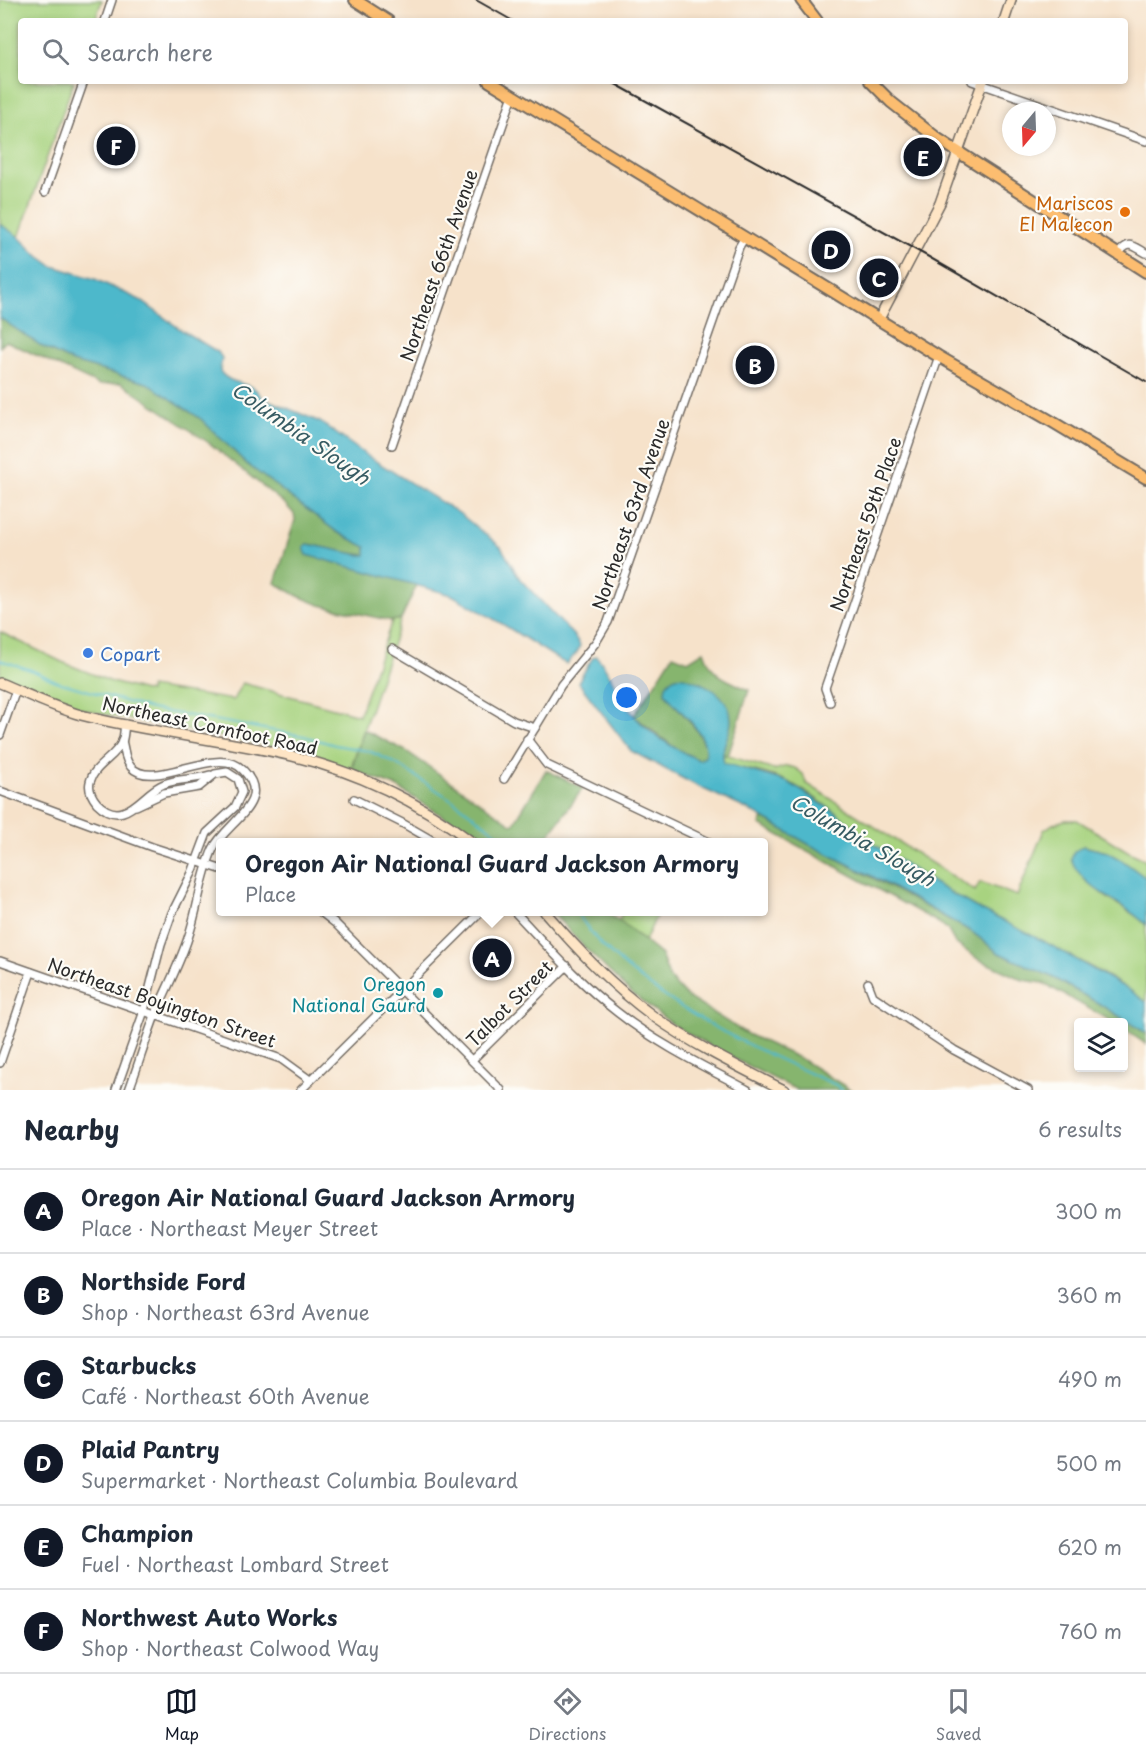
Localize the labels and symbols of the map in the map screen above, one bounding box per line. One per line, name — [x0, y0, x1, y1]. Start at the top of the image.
north arrow — [1002, 102, 1056, 156]
pin: F — [96, 124, 136, 168]
pin: E — [904, 134, 942, 180]
street label: Northeast 66th Avenue — [392, 165, 484, 365]
place label: Mariscos El Malecon — [1019, 189, 1113, 237]
marker: Mariscos El Malecon — [1118, 205, 1132, 219]
pin: D — [812, 228, 850, 272]
pin: C — [860, 256, 898, 300]
pin: B — [736, 342, 774, 388]
water label: Columbia Slough — [226, 374, 377, 492]
street label: Northeast 63rd Avenue — [585, 414, 676, 613]
street label: Northeast 59th Place — [822, 433, 908, 615]
place label: Copart — [100, 640, 160, 667]
marker: Copart — [81, 646, 95, 660]
your location — [612, 683, 641, 712]
street label: Northeast Cornfoot Road — [100, 689, 320, 761]
water label: Columbia Slough — [785, 786, 942, 894]
pin: A — [472, 936, 512, 980]
street label: Northeast Boyington Street — [44, 950, 280, 1054]
street label: Talbot Street — [459, 953, 559, 1053]
place label: Oregon National Gaurd — [292, 970, 426, 1018]
marker: Oregon National Gaurd — [431, 986, 445, 1000]

